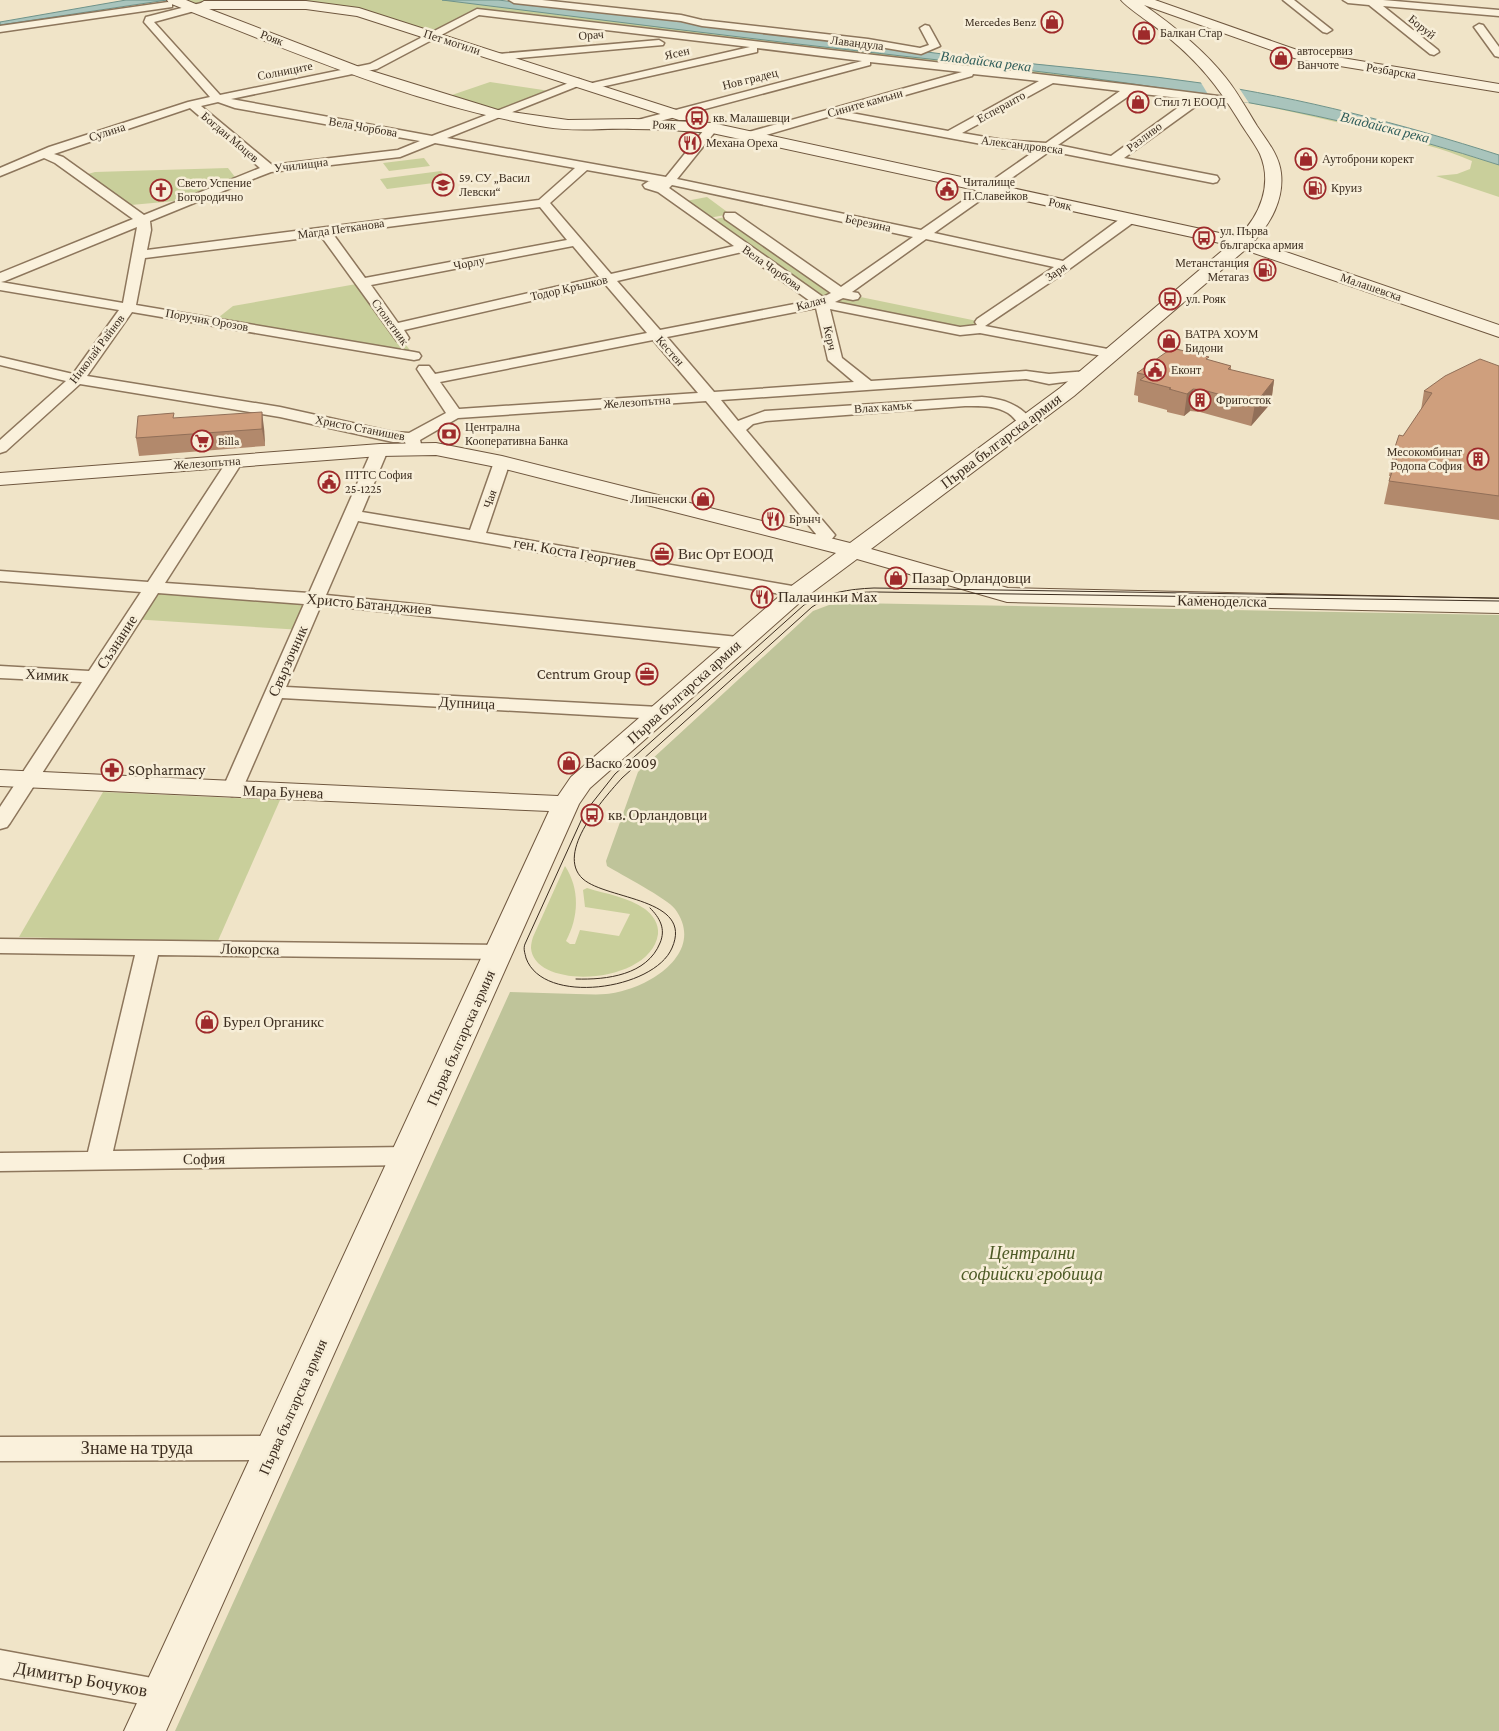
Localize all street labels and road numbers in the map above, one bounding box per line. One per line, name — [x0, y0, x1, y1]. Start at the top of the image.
street label: Боруй — [1405, 12, 1439, 43]
street label: Пет могили — [422, 26, 483, 58]
street label: Рояк — [259, 27, 286, 49]
street label: Орач — [578, 27, 604, 43]
street label: Лавандула — [830, 33, 885, 53]
street label: Ясен — [663, 43, 691, 63]
street label: Солниците — [256, 59, 314, 83]
street label: Резбарска — [1365, 60, 1418, 82]
street label: Нов градец — [721, 65, 780, 93]
street label: Сините камъни — [826, 85, 905, 120]
street label: Есперанто — [974, 88, 1028, 126]
street label: Богдан Моцев — [198, 109, 262, 165]
street label: Вела Чорбова — [327, 114, 399, 140]
street label: Рояк — [652, 117, 676, 133]
street label: Сулина — [87, 119, 128, 144]
street label: Разливо — [1124, 119, 1164, 155]
street label: Александровска — [980, 133, 1065, 157]
street label: Училищна — [273, 155, 329, 175]
street label: Рояк — [1047, 195, 1073, 213]
street label: Березина — [844, 211, 893, 235]
street label: Магда Петканова — [297, 216, 386, 242]
street label: Вела Чорбова — [739, 242, 805, 294]
street label: Чорлу — [452, 253, 486, 273]
street label: Заря — [1043, 259, 1070, 284]
street label: Малашевска — [1339, 270, 1404, 304]
street label: Тодор Кръшков — [529, 272, 609, 304]
street label: Калач — [795, 292, 827, 314]
street label: Столетник — [368, 296, 412, 348]
street label: Поручик Орозов — [164, 306, 250, 334]
street label: Николай Райнов — [67, 312, 128, 386]
street label: Керч — [821, 325, 839, 351]
street label: Кестен — [653, 333, 687, 369]
street label: Първа българска армия — [938, 390, 1065, 492]
street label: Железопътна — [603, 393, 672, 411]
street label: Влах камък — [853, 398, 913, 416]
street label: Христо Станишев — [314, 412, 407, 444]
street label: Железопътна — [173, 454, 242, 472]
street label: Чая — [480, 488, 500, 510]
street label: ген. Коста Георгиев — [513, 534, 637, 572]
street label: Христо Батанджиев — [306, 591, 432, 617]
street label: Каменоделска — [1177, 592, 1267, 610]
street label: Съзнание — [94, 612, 141, 672]
street label: Свързочник — [265, 622, 311, 699]
street label: Първа българска армия — [624, 637, 744, 747]
street label: Химик — [25, 666, 70, 684]
street label: Дупница — [438, 694, 496, 712]
street label: Мара Бунева — [242, 783, 324, 801]
street label: Локорска — [220, 940, 280, 958]
street label: Първа българска армия — [424, 968, 498, 1108]
street label: София — [183, 1151, 225, 1167]
street label: Първа българска армия — [256, 1337, 330, 1477]
street label: Знаме на труда — [81, 1438, 193, 1458]
street label: Димитър Бочуков — [13, 1657, 149, 1701]

